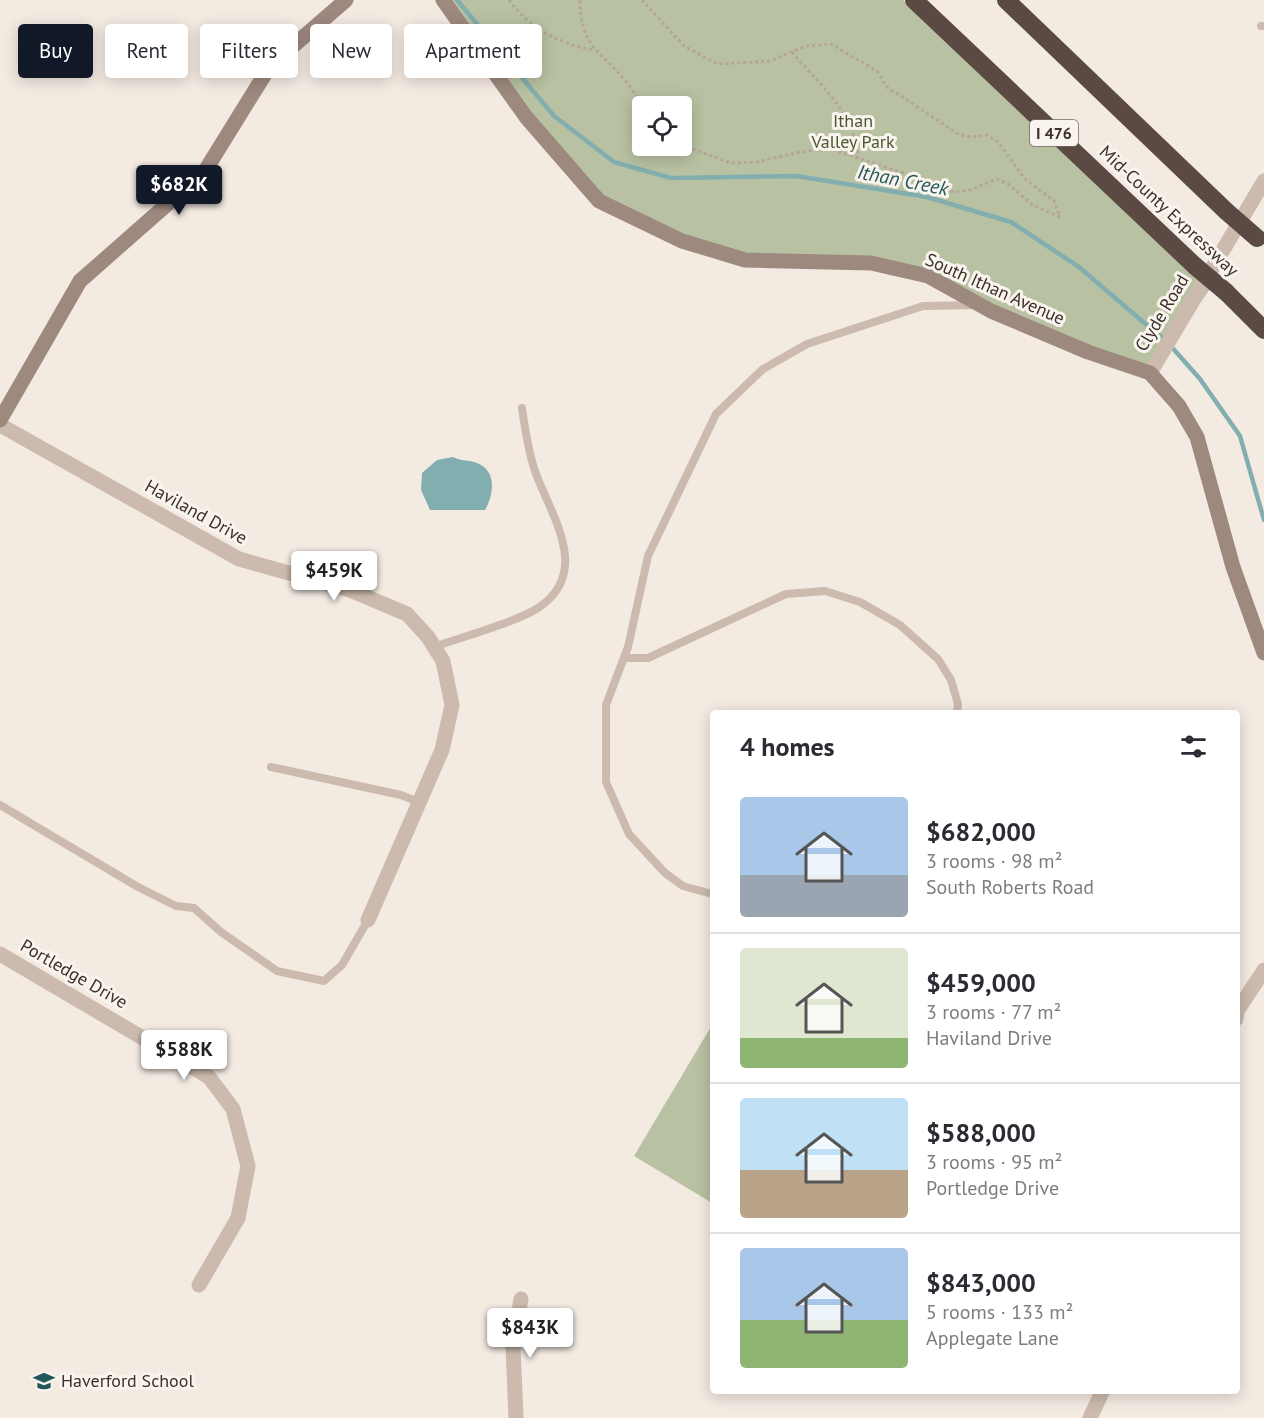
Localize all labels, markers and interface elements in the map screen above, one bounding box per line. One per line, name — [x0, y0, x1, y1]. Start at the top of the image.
chip: Buy — [18, 24, 93, 78]
chip: Rent — [105, 24, 188, 78]
chip: Filters — [200, 24, 298, 78]
chip: New — [310, 24, 392, 78]
chip: Apartment — [404, 24, 542, 78]
map controls — [632, 96, 692, 156]
button: locate — [632, 96, 692, 156]
park label: Ithan Valley Park — [810, 109, 895, 153]
road number: I 476 — [1030, 120, 1078, 146]
street label: Mid-County Expressway — [1095, 140, 1244, 282]
water label: Ithan Creek — [855, 158, 952, 202]
pin: $682K — [137, 165, 221, 216]
text: $682K — [150, 171, 208, 197]
street label: South Ithan Avenue — [922, 248, 1068, 330]
street label: Clyde Road — [1130, 270, 1193, 355]
street label: Haviland Drive — [141, 474, 251, 549]
pin: $459K — [292, 551, 376, 602]
text: $459K — [305, 557, 363, 583]
text: 4 homes — [740, 730, 835, 763]
icon: filters — [1177, 730, 1210, 763]
text: $682,000 — [926, 815, 1036, 848]
icon: home — [788, 821, 860, 893]
text: 3 rooms · 98 m² — [926, 848, 1062, 874]
text: South Roberts Road — [926, 874, 1094, 900]
street label: Portledge Drive — [17, 934, 132, 1013]
text: $459,000 — [926, 966, 1036, 999]
icon: home — [788, 972, 860, 1044]
text: 3 rooms · 77 m² — [926, 999, 1061, 1025]
text: Haviland Drive — [926, 1025, 1052, 1051]
pin: $588K — [142, 1030, 226, 1081]
text: $588K — [155, 1036, 213, 1062]
text: $588,000 — [926, 1116, 1036, 1149]
icon: home — [788, 1122, 860, 1194]
text: 3 rooms · 95 m² — [926, 1149, 1062, 1175]
text: Portledge Drive — [926, 1175, 1059, 1201]
text: $843,000 — [926, 1266, 1036, 1299]
icon: home — [788, 1272, 860, 1344]
text: 5 rooms · 133 m² — [926, 1299, 1073, 1325]
pin: $843K — [488, 1308, 572, 1359]
text: $843K — [501, 1314, 559, 1340]
text: Applegate Lane — [926, 1325, 1059, 1351]
school or university icon: Haverford School — [32, 1369, 56, 1393]
place label: Haverford School — [61, 1369, 194, 1392]

